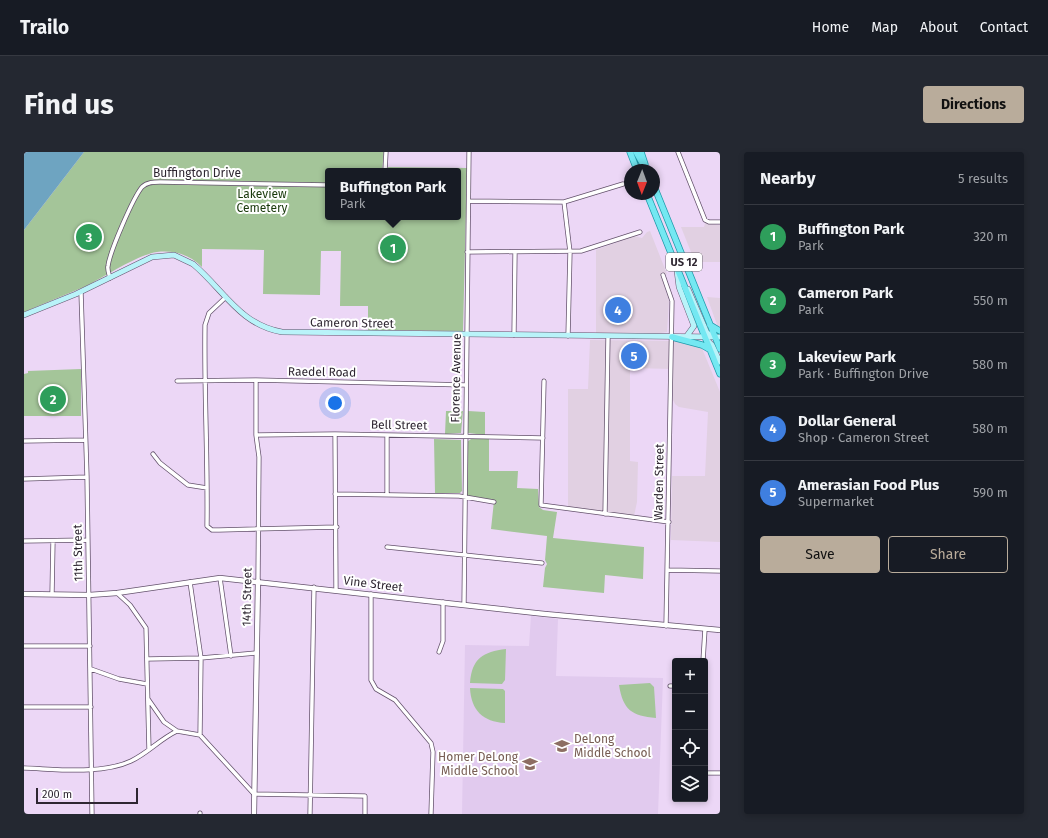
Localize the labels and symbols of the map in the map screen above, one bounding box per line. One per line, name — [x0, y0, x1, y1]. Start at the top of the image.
north arrow — [624, 164, 660, 200]
street label: Buffington Drive — [153, 166, 241, 180]
park label: Lakeview Cemetery — [236, 187, 288, 215]
pin: 3 — [76, 222, 102, 252]
pin: 1 — [380, 233, 406, 263]
road number: US 12 — [666, 253, 702, 271]
pin: 4 — [605, 295, 631, 325]
street label: Cameron Street — [310, 315, 395, 331]
street label: Florence Avenue — [448, 333, 464, 423]
pin: 5 — [621, 341, 647, 371]
street label: Raedel Road — [288, 364, 356, 380]
pin: 2 — [40, 384, 66, 414]
your location — [325, 393, 345, 413]
street label: Bell Street — [371, 418, 428, 433]
street label: Warden Street — [651, 443, 667, 521]
street label: 11th Street — [70, 524, 85, 582]
street label: 14th Street — [239, 567, 255, 626]
street label: Vine Street — [343, 573, 404, 595]
place label: DeLong Middle School — [574, 732, 652, 760]
school or university icon: DeLong Middle School — [553, 737, 571, 755]
place label: Homer DeLong Middle School — [438, 750, 519, 778]
school or university icon: Homer DeLong Middle School — [521, 755, 539, 773]
scale bar — [36, 786, 138, 805]

